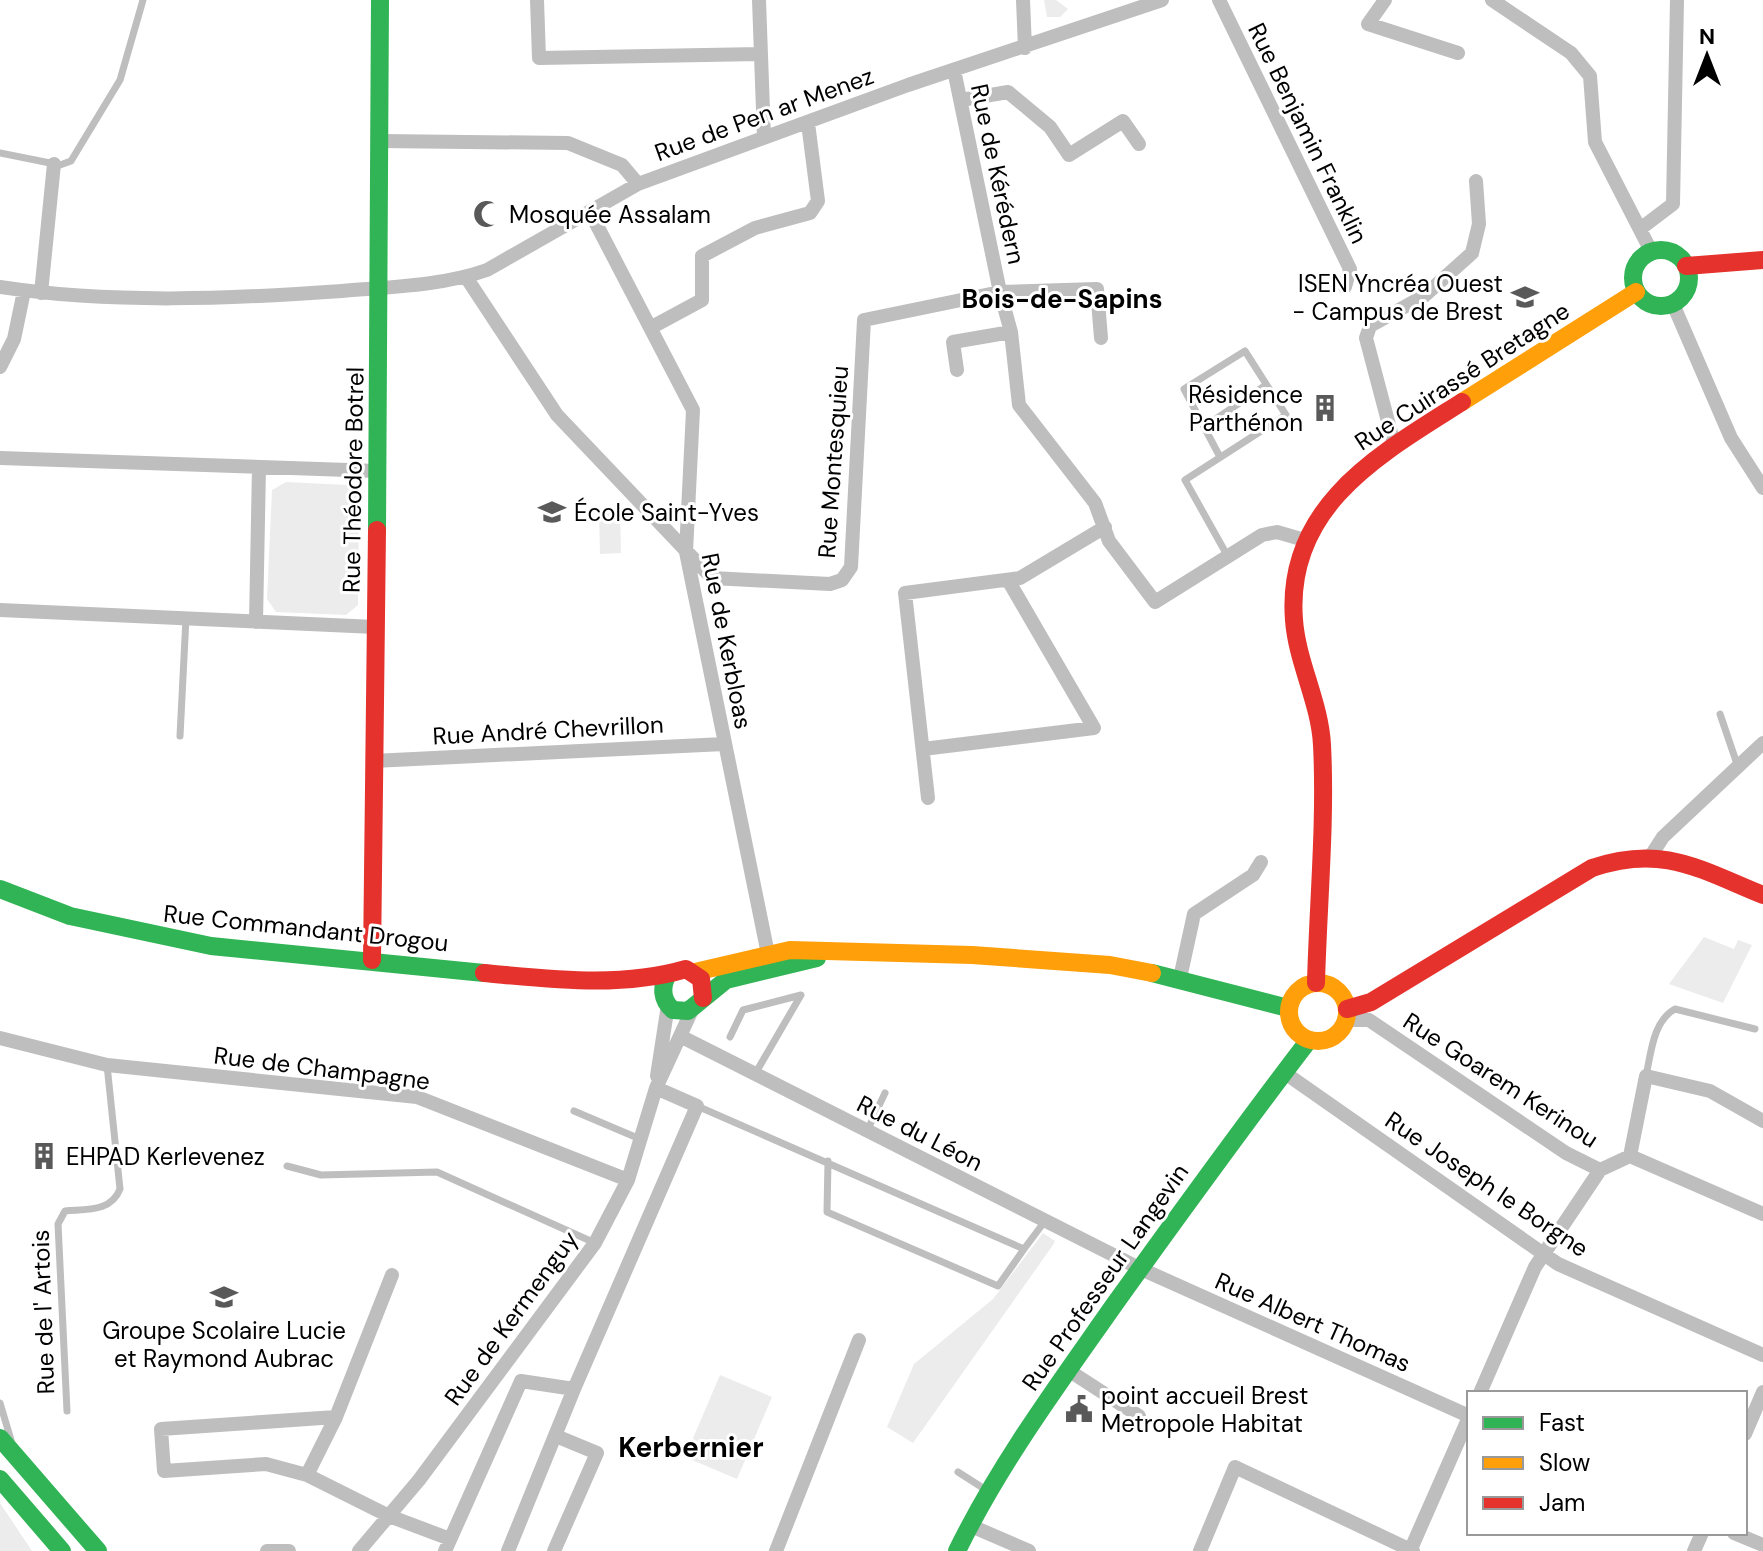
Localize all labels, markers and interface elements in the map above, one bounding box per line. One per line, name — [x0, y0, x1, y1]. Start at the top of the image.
north arrow — [1667, 16, 1747, 96]
street label: Rue Benjamin Franklin — [1241, 18, 1375, 248]
text: N — [1699, 22, 1715, 51]
street label: Rue de Pen ar Menez — [650, 60, 878, 168]
street label: Rue de Kérédern — [964, 81, 1032, 267]
mosque icon: Mosquée Assalam — [472, 199, 502, 229]
place label: Mosquée Assalam — [509, 199, 711, 230]
place label: ISEN Yncréa Ouest - Campus de Brest — [1292, 268, 1503, 327]
district label: Bois-de-Sapins — [961, 282, 1163, 316]
school or university icon: ISEN Yncréa Ouest - Campus de Brest — [1510, 282, 1540, 312]
street label: Rue Cuirassé Bretagne — [1349, 295, 1575, 457]
street label: Rue Montesquieu — [811, 365, 855, 559]
street label: Rue Théodore Botrel — [336, 367, 370, 593]
place label: Résidence Parthénon — [1188, 379, 1303, 438]
building icon: Résidence Parthénon — [1310, 393, 1340, 423]
school or university icon: École Saint-Yves — [537, 497, 567, 527]
place label: École Saint-Yves — [574, 497, 759, 528]
street label: Rue de Kerbloas — [695, 550, 759, 732]
street label: Rue André Chevrillon — [432, 708, 664, 752]
street label: Rue Commandant Drogou — [162, 898, 450, 958]
street label: Rue Goarem Kerinou — [1398, 1005, 1604, 1155]
street label: Rue de Champagne — [212, 1039, 432, 1097]
street label: Rue du Léon — [852, 1088, 988, 1178]
street label: Rue Joseph le Borgne — [1379, 1104, 1595, 1264]
building icon: EHPAD Kerlevenez — [29, 1141, 59, 1171]
place label: EHPAD Kerlevenez — [66, 1141, 265, 1172]
street label: Rue Professeur Langevin — [1015, 1157, 1195, 1397]
street label: Rue de Kermenguy — [437, 1225, 585, 1411]
street label: Rue de l' Artois — [25, 1229, 61, 1395]
street label: Rue Albert Thomas — [1210, 1265, 1416, 1379]
school or university icon: Groupe Scolaire Lucie et Raymond Aubrac — [209, 1282, 239, 1312]
place label: Groupe Scolaire Lucie et Raymond Aubrac — [102, 1315, 346, 1374]
place label: point accueil Brest Metropole Habitat — [1101, 1380, 1308, 1439]
legend — [1467, 1391, 1747, 1535]
public building icon: point accueil Brest Metropole Habitat — [1064, 1394, 1094, 1424]
text: Fast — [1539, 1407, 1585, 1438]
district label: Kerbernier — [618, 1429, 764, 1466]
text: Slow — [1539, 1447, 1590, 1478]
text: Jam — [1539, 1487, 1585, 1518]

